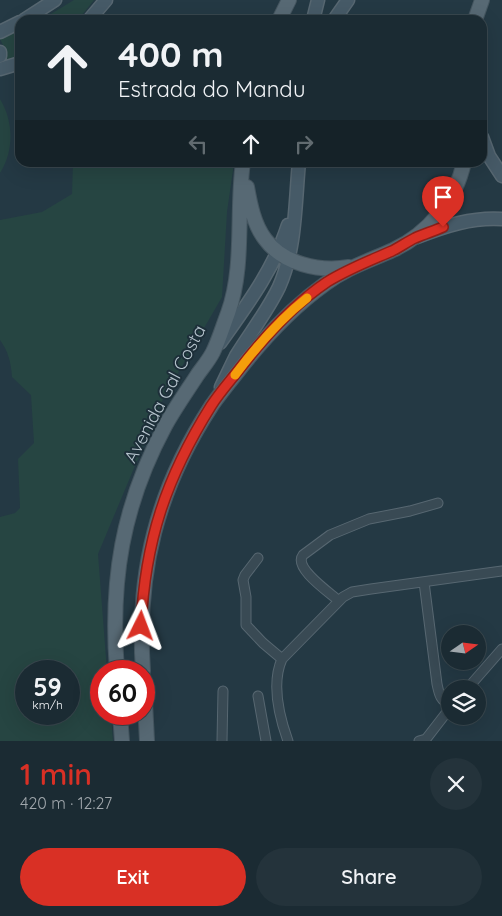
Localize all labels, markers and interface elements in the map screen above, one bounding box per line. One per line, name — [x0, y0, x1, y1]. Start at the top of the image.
text: 400 m — [118, 32, 224, 76]
icon: ahead — [35, 35, 100, 100]
text: Estrada do Mandu — [118, 75, 306, 103]
icon: left — [184, 130, 212, 158]
icon: ahead — [237, 130, 265, 158]
icon: right — [290, 130, 318, 158]
pin — [422, 176, 464, 227]
icon: arrive — [429, 183, 457, 211]
street label: Avenida Gal Costa — [119, 321, 211, 467]
position arrow — [114, 599, 166, 651]
north arrow — [441, 625, 486, 670]
map controls — [441, 625, 486, 725]
speed limit sign: 60 — [90, 660, 155, 725]
text: 59 — [33, 671, 62, 702]
button: layers — [441, 680, 486, 725]
text: km/h — [32, 697, 63, 712]
text: 1 min — [20, 755, 92, 793]
button: close — [430, 758, 482, 810]
text: 420 m · 12:27 — [20, 793, 112, 813]
button: Exit — [20, 848, 246, 906]
button: Share — [256, 848, 482, 906]

